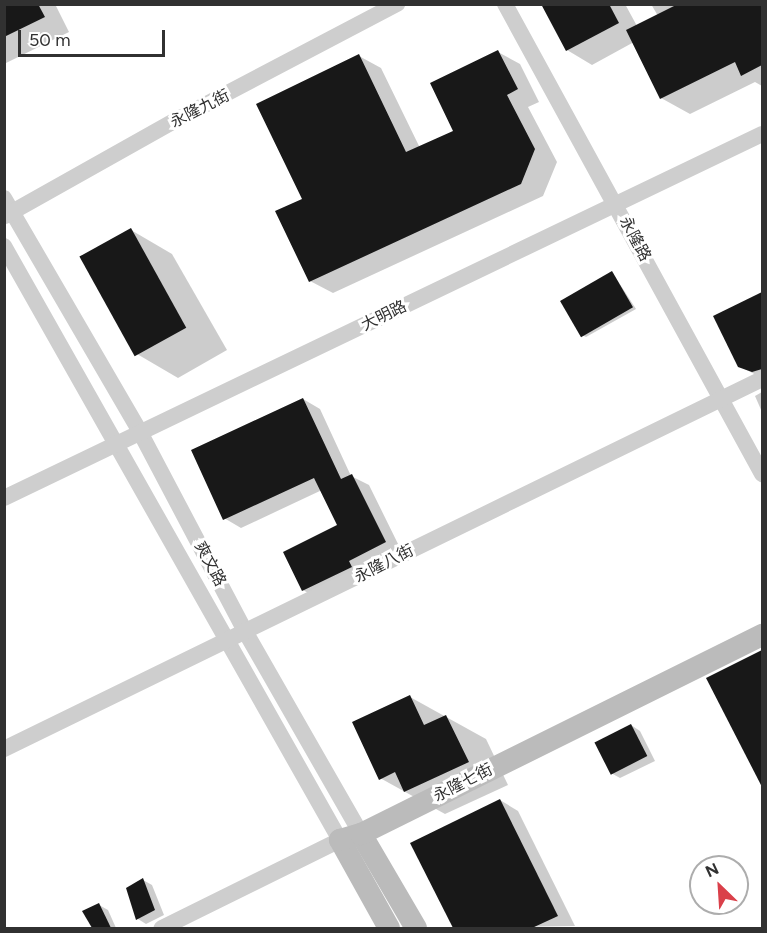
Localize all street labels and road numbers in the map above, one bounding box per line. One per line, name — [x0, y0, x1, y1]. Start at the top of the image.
street label: 永隆九街 — [167, 86, 233, 132]
street label: 永隆路 — [615, 213, 655, 265]
street label: 大明路 — [358, 297, 410, 335]
street label: 爽文路 — [190, 538, 230, 590]
street label: 永隆八街 — [351, 541, 417, 587]
street label: 永隆七街 — [430, 760, 496, 806]

